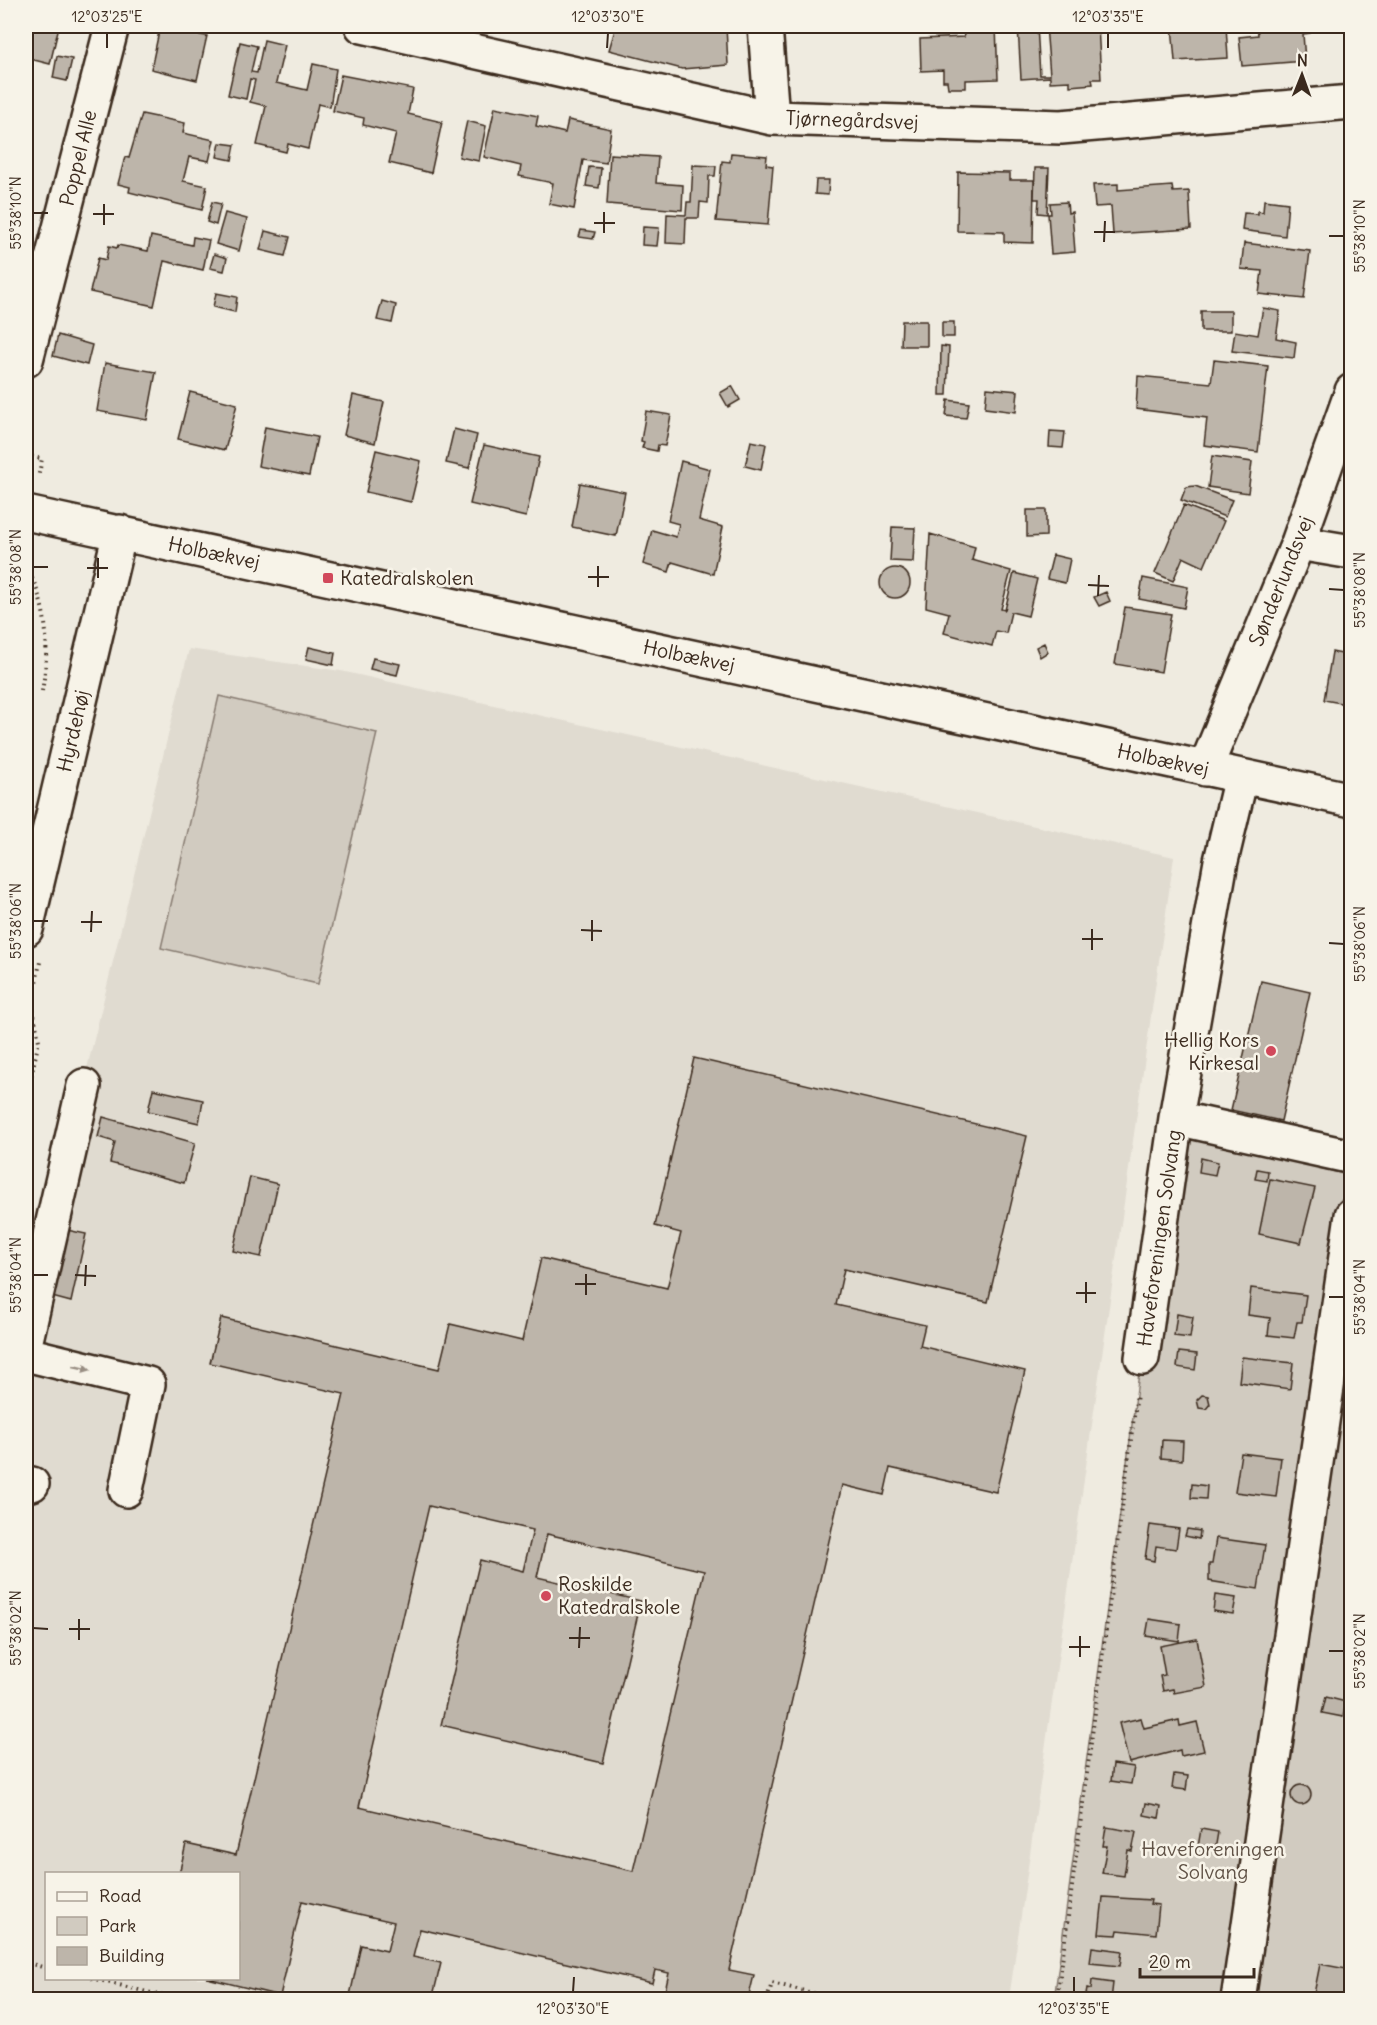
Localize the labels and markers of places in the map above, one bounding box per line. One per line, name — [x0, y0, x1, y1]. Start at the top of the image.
place label: Katedralskolen — [340, 565, 474, 590]
marker: Katedralskolen — [321, 571, 335, 585]
place label: Hellig Kors Kirkesal — [1164, 1027, 1259, 1075]
marker: Hellig Kors Kirkesal — [1264, 1044, 1278, 1058]
place label: Roskilde Katedralskole — [558, 1571, 680, 1619]
marker: Roskilde Katedralskole — [539, 1589, 553, 1603]

